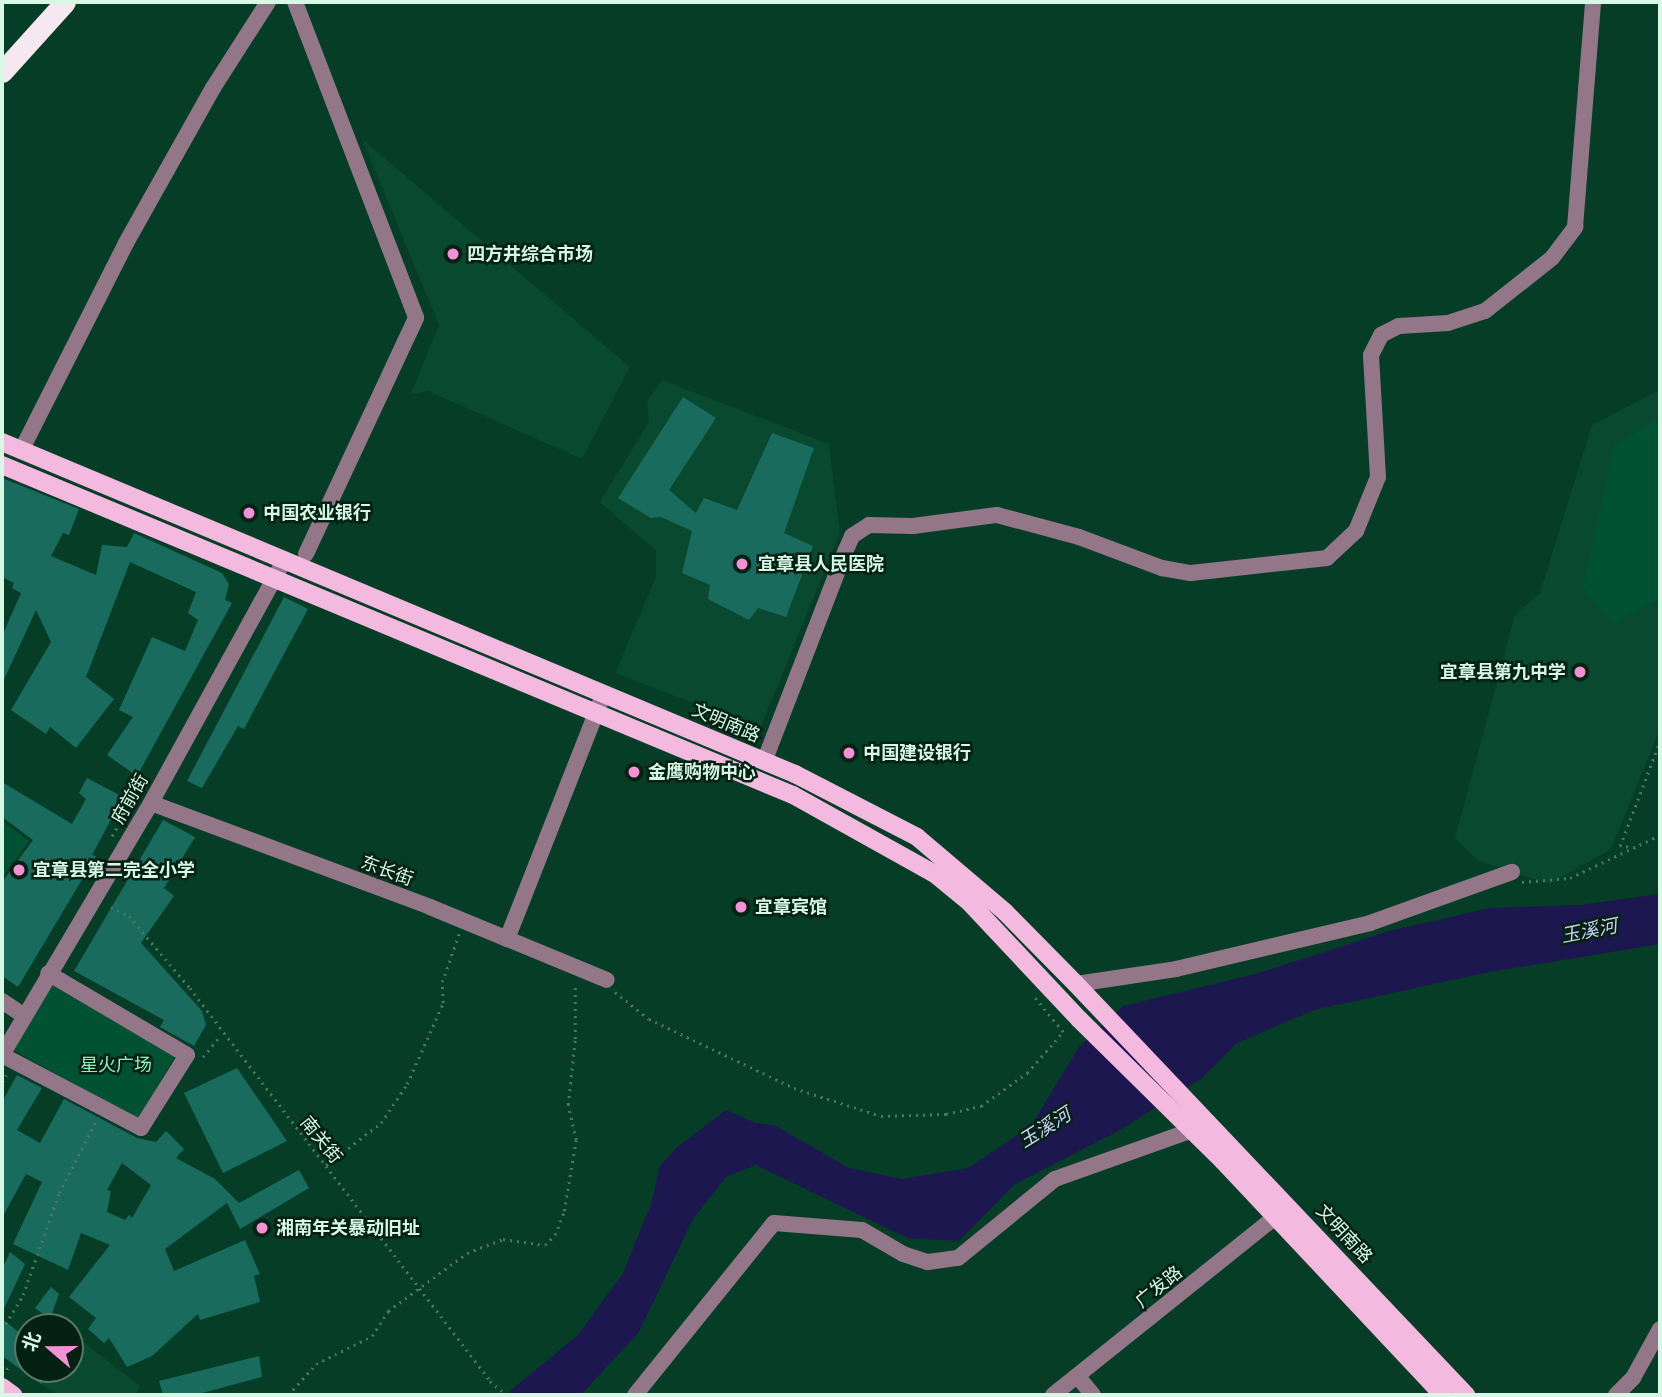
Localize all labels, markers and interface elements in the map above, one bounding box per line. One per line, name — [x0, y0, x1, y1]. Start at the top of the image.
place label: 四方井综合市场 — [467, 243, 593, 265]
marker: 四方井综合市场 — [445, 246, 461, 262]
place label: 中国农业银行 — [263, 502, 371, 524]
marker: 中国农业银行 — [241, 505, 257, 521]
place label: 宜章县人民医院 — [758, 553, 884, 575]
marker: 宜章县人民医院 — [732, 554, 752, 574]
place label: 宜章县第九中学 — [1440, 661, 1566, 683]
marker: 宜章县第九中学 — [1572, 664, 1588, 680]
street label: 文明南路 — [689, 699, 763, 747]
place label: 中国建设银行 — [863, 742, 971, 764]
marker: 中国建设银行 — [841, 745, 857, 761]
place label: 金鹰购物中心 — [648, 761, 756, 783]
marker: 金鹰购物中心 — [626, 764, 642, 780]
street label: 府前街 — [107, 770, 153, 828]
street label: 东长街 — [358, 852, 416, 890]
place label: 宜章县第二完全小学 — [33, 859, 195, 881]
marker: 宜章县第二完全小学 — [11, 862, 27, 878]
place label: 宜章宾馆 — [755, 896, 827, 918]
marker: 宜章宾馆 — [733, 899, 749, 915]
water label: 玉溪河 — [1559, 914, 1619, 948]
park label: 星火广场 — [80, 1054, 152, 1076]
water label: 玉溪河 — [1015, 1103, 1075, 1153]
street label: 南关街 — [296, 1112, 346, 1168]
street label: 文明南路 — [1312, 1200, 1376, 1268]
place label: 湘南年关暴动旧址 — [276, 1217, 420, 1239]
marker: 湘南年关暴动旧址 — [254, 1220, 270, 1236]
street label: 广发路 — [1131, 1262, 1187, 1312]
north arrow — [14, 1313, 84, 1383]
text: 北 — [18, 1329, 45, 1354]

